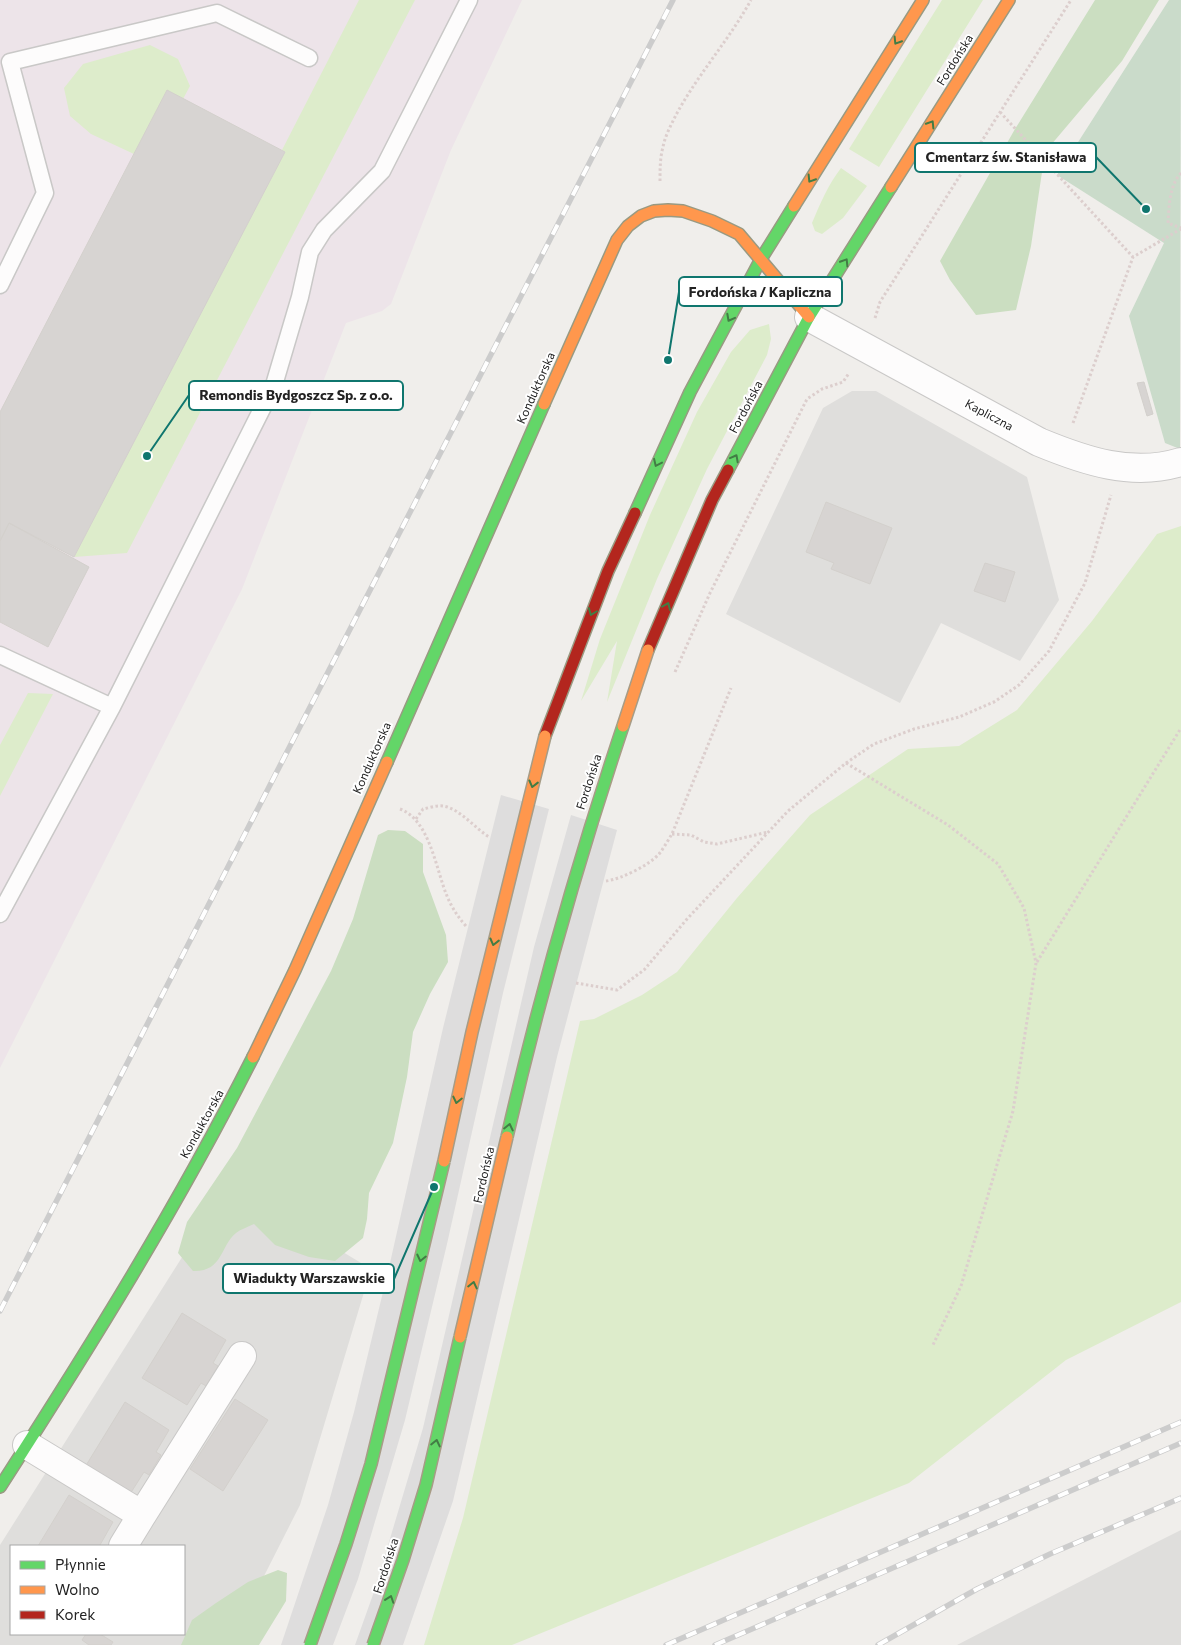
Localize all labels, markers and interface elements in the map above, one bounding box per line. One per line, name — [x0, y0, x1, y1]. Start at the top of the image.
street label: Fordońska — [933, 31, 975, 88]
one-way arrow — [894, 36, 904, 45]
one-way arrow — [925, 121, 935, 130]
callout: Cmentarz św. Stanisława — [915, 143, 1096, 172]
text: Cmentarz św. Stanisława — [926, 148, 1086, 165]
one-way arrow — [808, 174, 818, 183]
one-way arrow — [838, 258, 848, 267]
callout: Fordońska / Kapliczna — [679, 277, 842, 306]
text: Fordońska / Kapliczna — [689, 283, 831, 300]
one-way arrow — [726, 313, 736, 322]
street label: Konduktorska — [513, 350, 557, 425]
street label: Fordońska — [725, 378, 765, 435]
callout: Remondis Bydgoszcz Sp. z o.o. — [189, 381, 403, 410]
text: Remondis Bydgoszcz Sp. z o.o. — [199, 386, 393, 403]
street label: Kapliczna — [963, 396, 1016, 433]
one-way arrow — [728, 454, 738, 463]
one-way arrow — [653, 458, 663, 467]
one-way arrow — [661, 602, 671, 610]
one-way arrow — [588, 607, 598, 616]
street label: Konduktorska — [349, 720, 393, 795]
street label: Fordońska — [572, 752, 604, 811]
one-way arrow — [528, 779, 539, 788]
one-way arrow — [490, 937, 500, 945]
street label: Konduktorska — [176, 1087, 226, 1160]
one-way arrow — [452, 1095, 463, 1104]
one-way arrow — [503, 1122, 514, 1131]
street label: Fordońska — [470, 1145, 496, 1204]
one-way arrow — [416, 1254, 427, 1263]
callout: Wiadukty Warszawskie — [223, 1264, 394, 1293]
text: Wiadukty Warszawskie — [233, 1269, 385, 1286]
one-way arrow — [467, 1281, 478, 1290]
one-way arrow — [430, 1439, 441, 1448]
street label: Fordońska — [369, 1536, 401, 1595]
legend — [10, 1545, 185, 1635]
text: Płynnie — [55, 1555, 106, 1573]
text: Wolno — [55, 1580, 100, 1598]
one-way arrow — [384, 1595, 394, 1604]
text: Korek — [55, 1605, 95, 1623]

